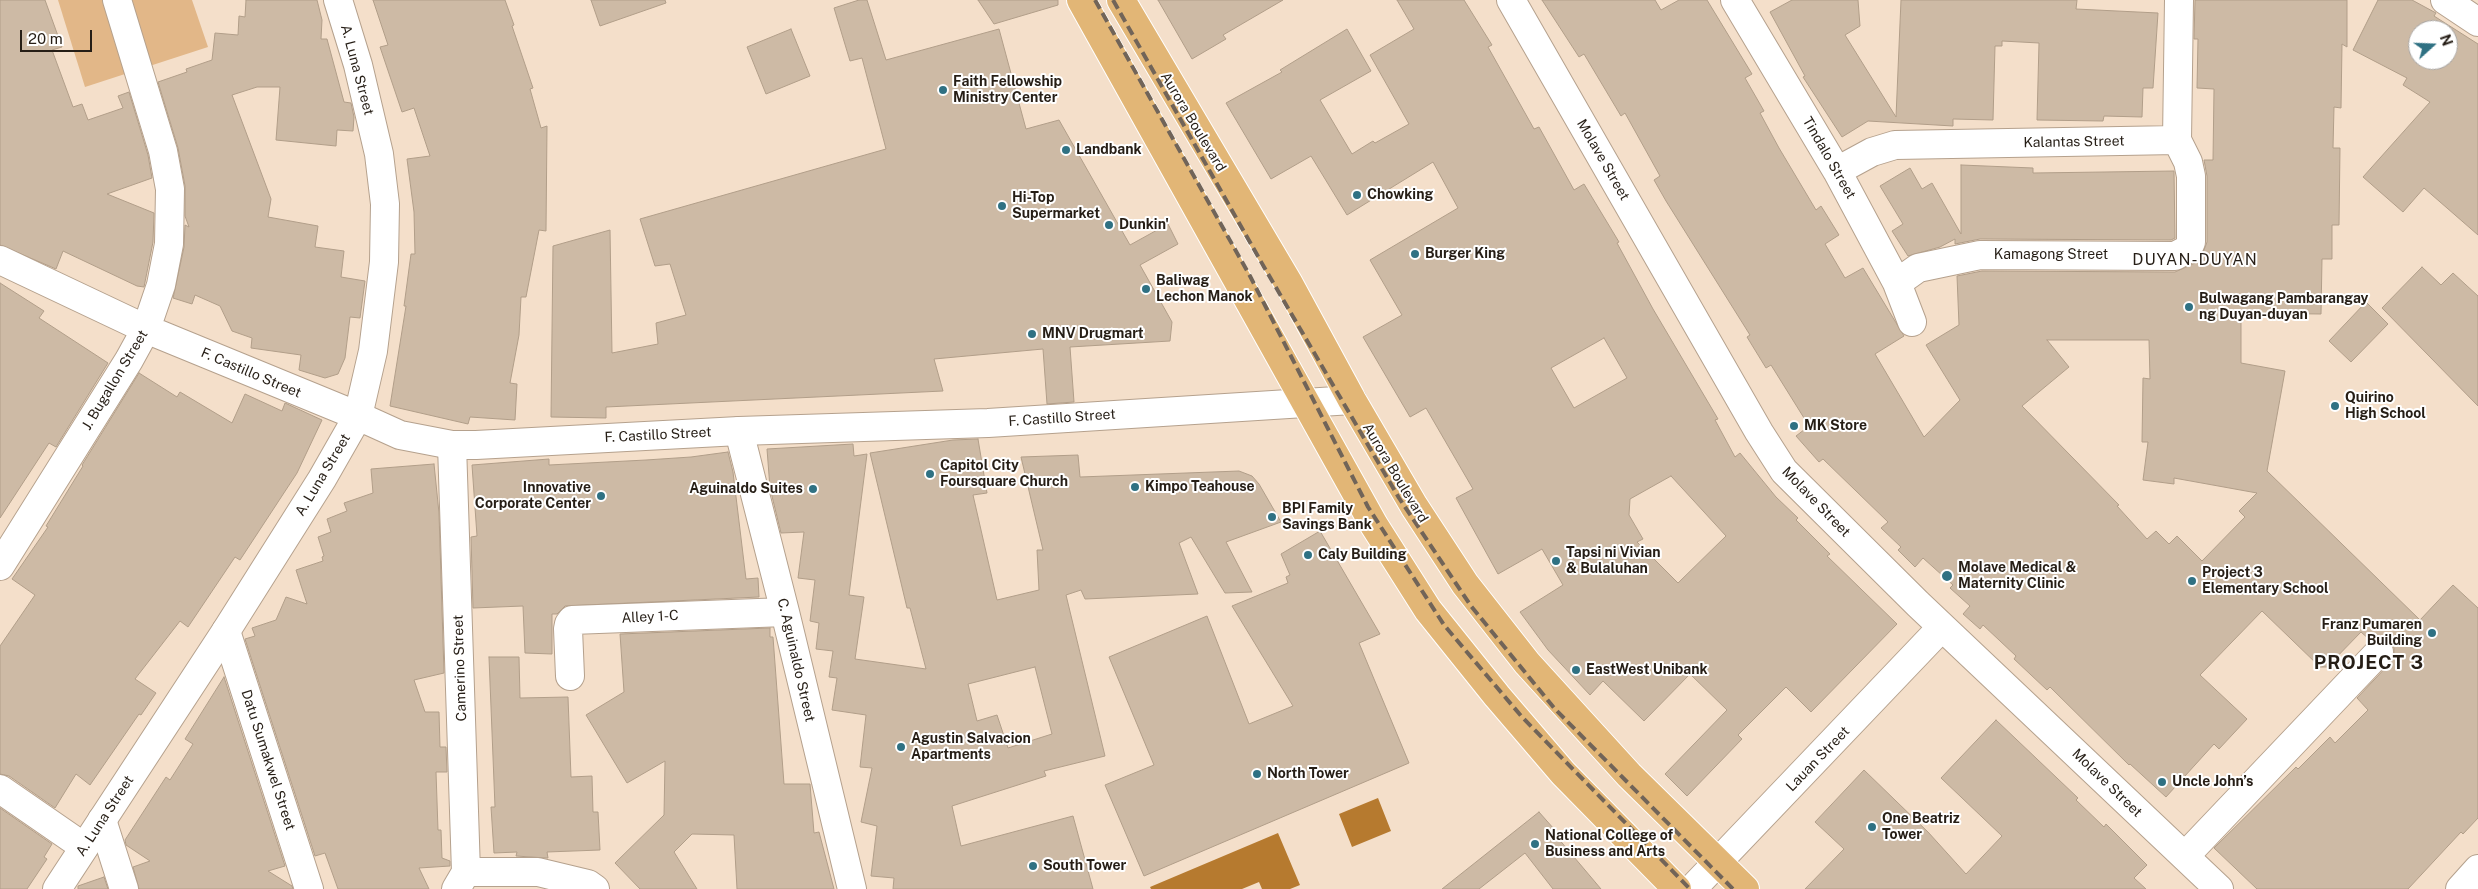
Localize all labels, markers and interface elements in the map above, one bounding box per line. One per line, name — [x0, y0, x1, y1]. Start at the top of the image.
scale bar — [22, 20, 95, 52]
north arrow — [2408, 20, 2458, 70]
street label: A. Luna Street — [337, 23, 377, 117]
text: 20 m — [28, 30, 63, 47]
text: N — [2437, 32, 2456, 48]
street label: Aurora Boulevard — [1157, 69, 1229, 175]
place label: Faith Fellowship Ministry Center — [953, 74, 1062, 106]
marker: Faith Fellowship Ministry Center — [937, 84, 949, 96]
street label: Tindalo Street — [1799, 114, 1859, 202]
street label: Molave Street — [1573, 116, 1633, 204]
street label: Kalantas Street — [2023, 133, 2125, 151]
place label: Landbank — [1076, 142, 1142, 158]
marker: Landbank — [1060, 144, 1072, 156]
place label: Chowking — [1367, 187, 1433, 203]
marker: Chowking — [1351, 189, 1363, 201]
place label: Hi-Top Supermarket — [1012, 190, 1100, 222]
marker: Hi-Top Supermarket — [996, 200, 1008, 212]
place label: Dunkin' — [1119, 217, 1169, 233]
marker: Dunkin' — [1103, 219, 1115, 231]
place label: Burger King — [1425, 246, 1505, 262]
street label: Kamagong Street — [1994, 247, 2108, 263]
marker: Burger King — [1409, 248, 1421, 260]
district label: DUYAN-DUYAN — [2131, 250, 2259, 270]
place label: Baliwag Lechon Manok — [1156, 273, 1253, 306]
marker: Baliwag Lechon Manok — [1140, 283, 1152, 295]
place label: Bulwagang Pambarangay ng Duyan-duyan — [2199, 291, 2368, 324]
marker: Bulwagang Pambarangay ng Duyan-duyan — [2183, 301, 2195, 313]
place label: MNV Drugmart — [1042, 326, 1144, 342]
street label: J. Bugallon Street — [79, 327, 151, 433]
marker: MNV Drugmart — [1026, 328, 1038, 340]
street label: F. Castillo Street — [198, 344, 304, 402]
place label: Quirino High School — [2345, 390, 2426, 422]
marker: Quirino High School — [2329, 400, 2341, 412]
street label: F. Castillo Street — [1008, 406, 1116, 430]
place label: MK Store — [1804, 418, 1867, 434]
street label: Aurora Boulevard — [1359, 420, 1431, 526]
marker: MK Store — [1788, 420, 1800, 432]
street label: F. Castillo Street — [604, 424, 712, 446]
street label: A. Luna Street — [292, 431, 354, 519]
place label: Capitol City Foursquare Church — [940, 458, 1068, 491]
street label: Molave Street — [1778, 463, 1854, 541]
marker: Capitol City Foursquare Church — [924, 468, 936, 480]
place label: Kimpo Teahouse — [1145, 479, 1255, 495]
place label: Innovative Corporate Center — [475, 480, 591, 512]
place label: Aguinaldo Suites — [689, 481, 803, 497]
marker: Kimpo Teahouse — [1129, 481, 1141, 493]
marker: Aguinaldo Suites — [807, 483, 819, 495]
marker: Innovative Corporate Center — [595, 490, 607, 502]
place label: BPI Family Savings Bank — [1282, 501, 1372, 534]
marker: BPI Family Savings Bank — [1266, 511, 1278, 523]
place label: Tapsi ni Vivian & Bulaluhan — [1566, 545, 1660, 578]
place label: Caly Building — [1318, 547, 1406, 563]
marker: Caly Building — [1302, 549, 1314, 561]
marker: Tapsi ni Vivian & Bulaluhan — [1550, 555, 1562, 567]
place label: Molave Medical & Maternity Clinic — [1958, 560, 2077, 592]
place label: Project 3 Elementary School — [2202, 565, 2329, 598]
marker: Molave Medical & Maternity Clinic — [1940, 569, 1954, 583]
marker: Project 3 Elementary School — [2186, 575, 2198, 587]
street label: C. Aguinaldo Street — [774, 597, 818, 723]
street label: Alley 1-C — [621, 607, 679, 627]
street label: Camerino Street — [450, 614, 470, 722]
place label: Franz Pumaren Building — [2321, 617, 2422, 650]
marker: Franz Pumaren Building — [2426, 627, 2438, 639]
district label: PROJECT 3 — [2313, 652, 2425, 674]
place label: EastWest Unibank — [1586, 662, 1708, 678]
marker: EastWest Unibank — [1570, 664, 1582, 676]
street label: Datu Sumakwel Street — [237, 688, 299, 832]
street label: Lauan Street — [1783, 723, 1853, 795]
place label: Agustin Salvacion Apartments — [911, 731, 1031, 764]
marker: Agustin Salvacion Apartments — [895, 741, 907, 753]
street label: Molave Street — [2068, 745, 2146, 821]
place label: North Tower — [1267, 766, 1349, 782]
marker: North Tower — [1251, 768, 1263, 780]
street label: A. Luna Street — [73, 772, 137, 860]
place label: Uncle John’s — [2172, 774, 2253, 790]
marker: Uncle John’s — [2156, 776, 2168, 788]
place label: One Beatriz Tower — [1882, 811, 1960, 844]
marker: One Beatriz Tower — [1866, 821, 1878, 833]
place label: National College of Business and Arts — [1545, 828, 1673, 860]
marker: National College of Business and Arts — [1529, 838, 1541, 850]
place label: South Tower — [1043, 858, 1126, 874]
marker: South Tower — [1027, 860, 1039, 872]

